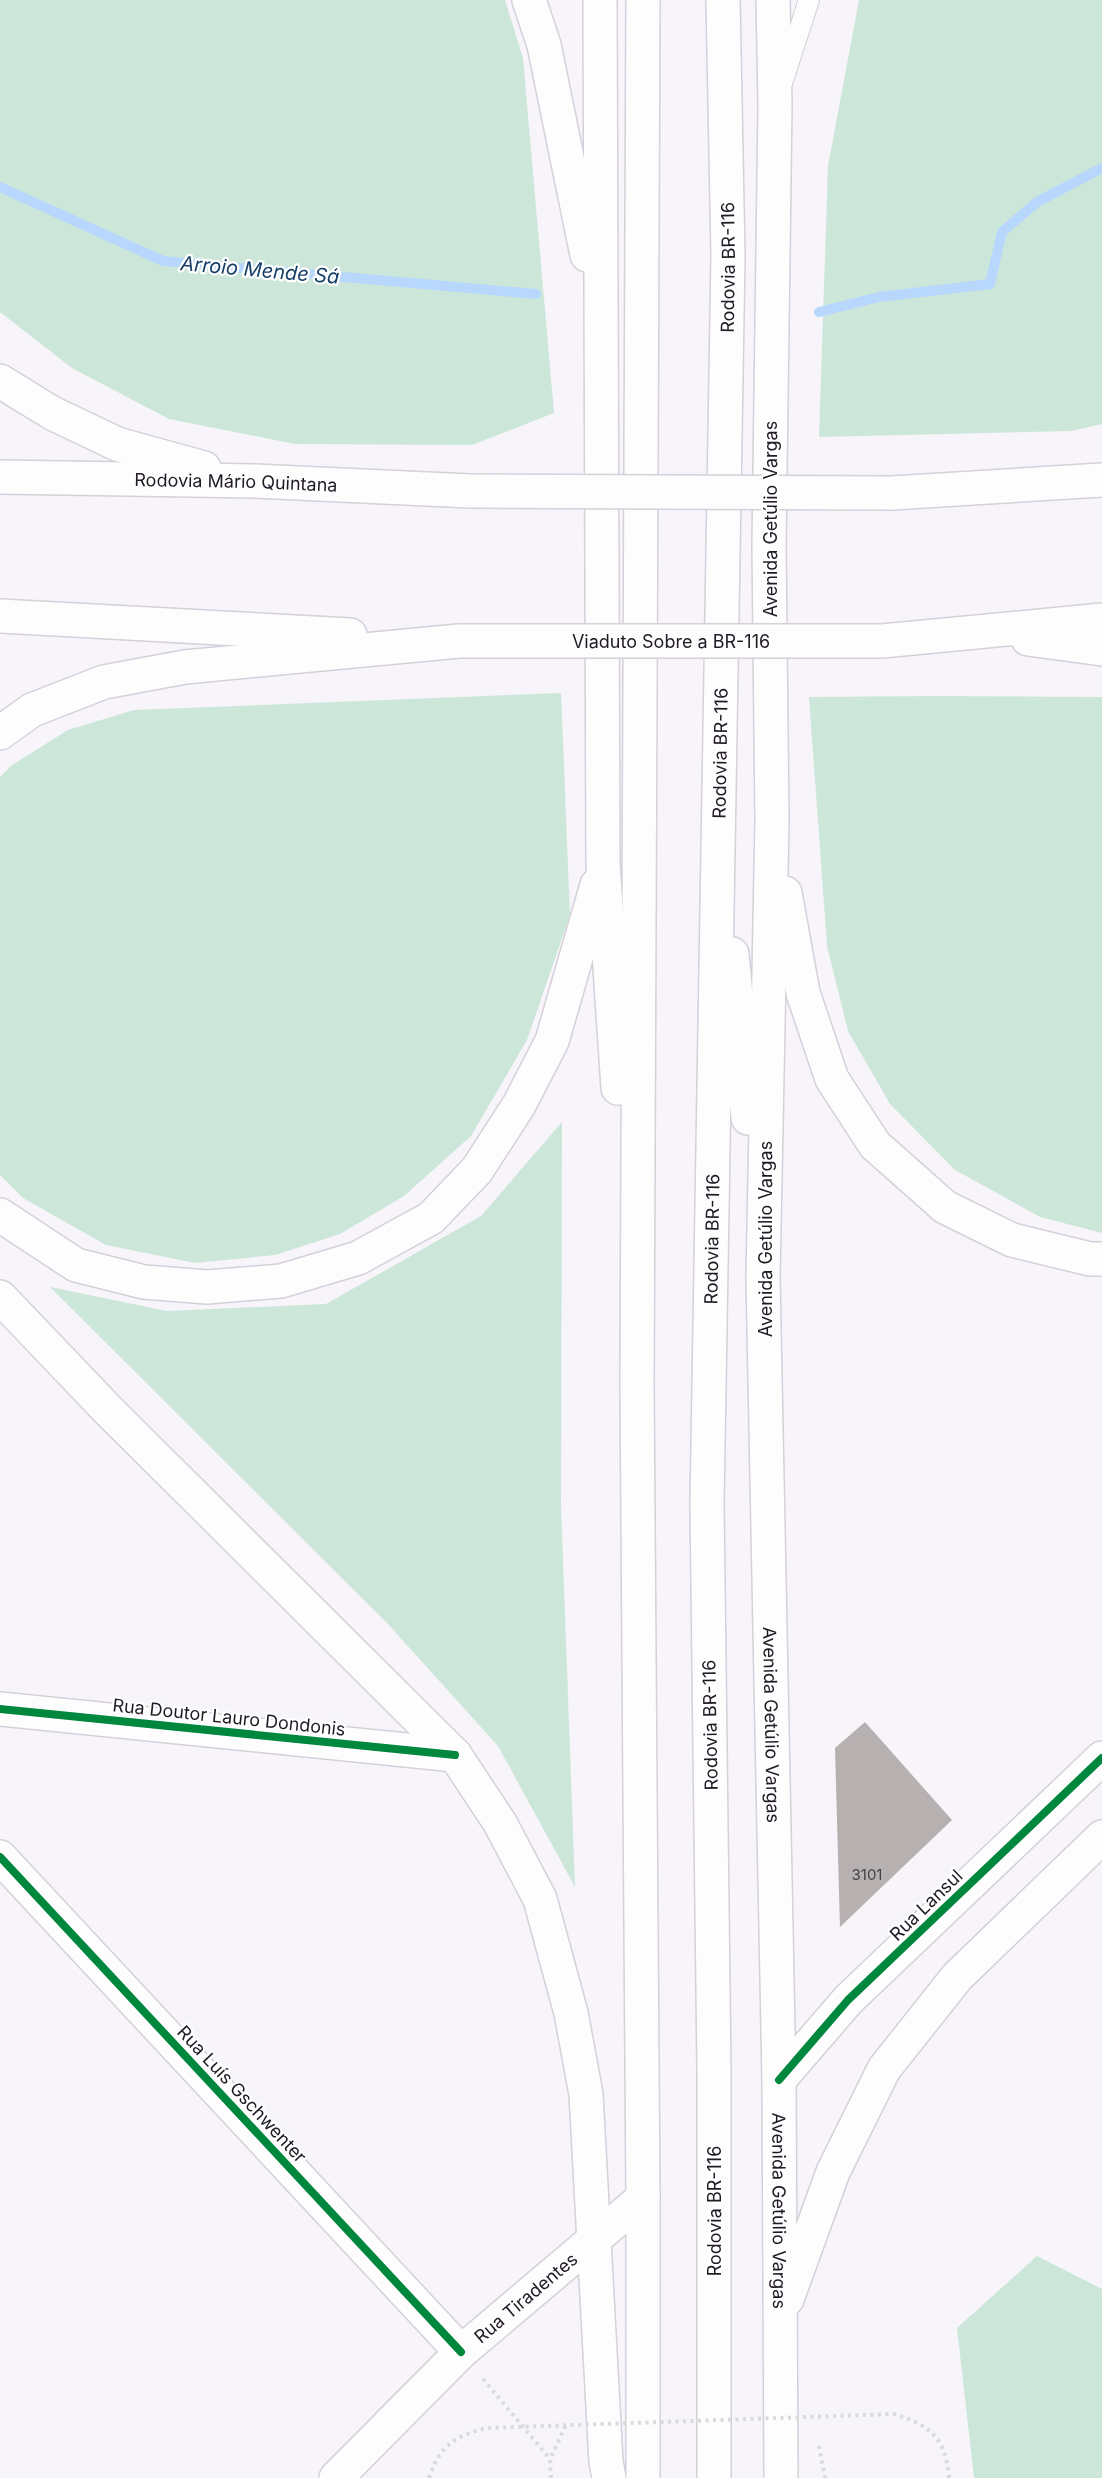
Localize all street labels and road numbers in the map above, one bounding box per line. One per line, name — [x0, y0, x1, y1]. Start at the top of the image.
street label: Rodovia BR-116 — [716, 202, 739, 333]
street label: Avenida Getúlio Vargas — [760, 421, 781, 617]
street label: Rodovia Mário Quintana — [134, 469, 338, 495]
street label: Viaduto Sobre a BR-116 — [572, 631, 770, 652]
street label: Rodovia BR-116 — [708, 688, 731, 819]
street label: Avenida Getúlio Vargas — [755, 1141, 776, 1337]
street label: Rodovia BR-116 — [700, 1174, 723, 1305]
street label: Avenida Getúlio Vargas — [759, 1626, 784, 1823]
street label: Rodovia BR-116 — [698, 1659, 722, 1791]
street label: Rua Doutor Lauro Dondonis — [111, 1694, 347, 1740]
street label: Rua Lansul — [885, 1865, 967, 1945]
street label: Rua Luís Gschwenter — [173, 2021, 311, 2167]
street label: Avenida Getúlio Vargas — [769, 2112, 791, 2309]
street label: Rodovia BR-116 — [704, 2146, 725, 2276]
street label: Rua Tiradentes — [470, 2248, 581, 2347]

